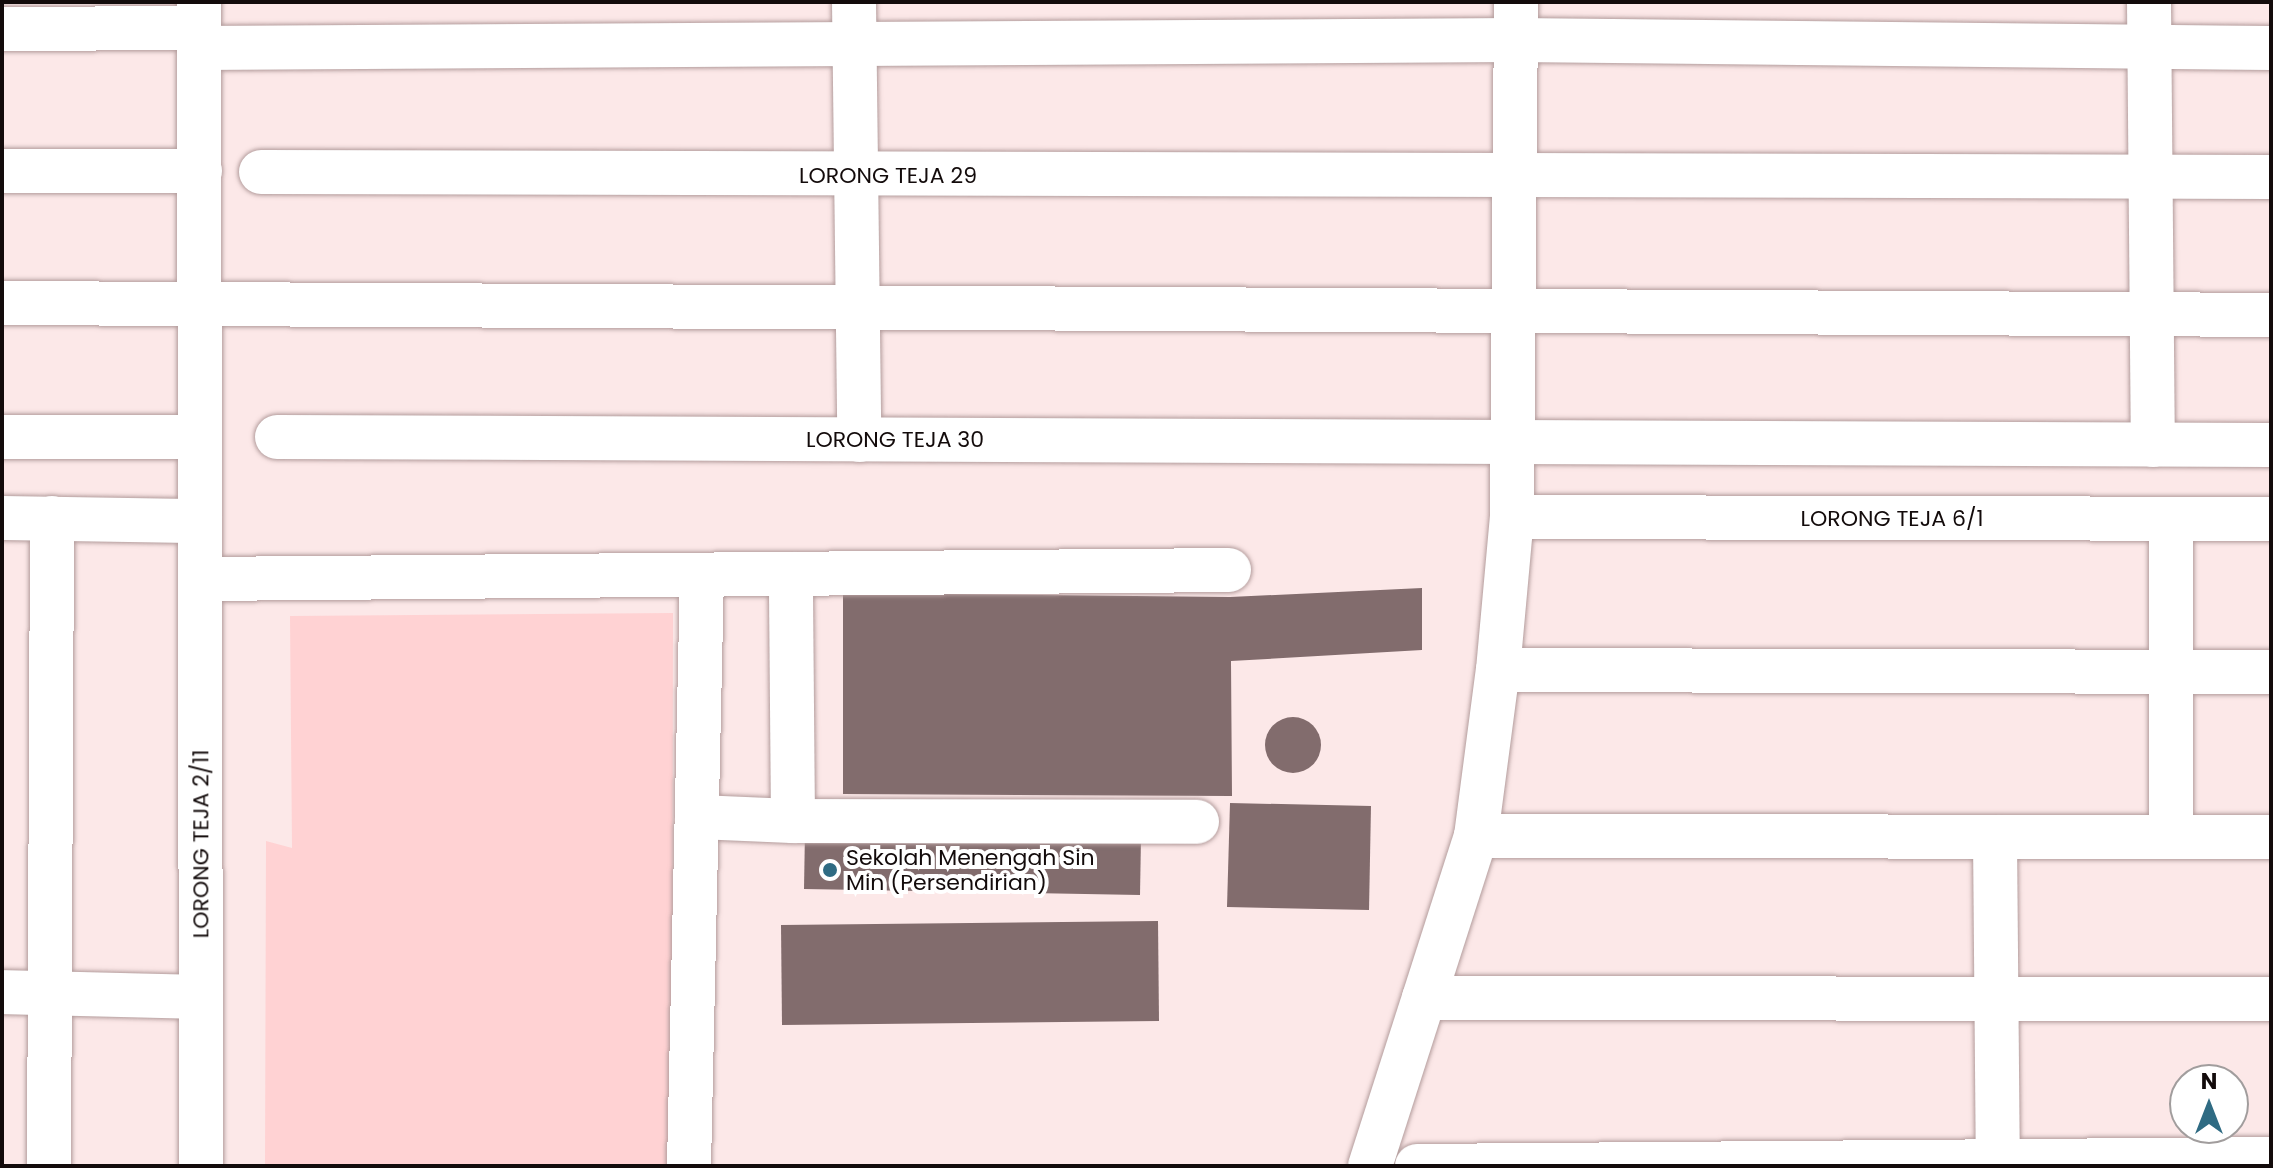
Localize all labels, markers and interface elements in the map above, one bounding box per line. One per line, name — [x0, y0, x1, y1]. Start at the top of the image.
street label: LORONG TEJA 29 — [799, 163, 977, 189]
street label: LORONG TEJA 30 — [806, 427, 984, 453]
street label: LORONG TEJA 6/1 — [1801, 506, 1983, 532]
street label: LORONG TEJA 2/11 — [188, 750, 214, 938]
place label: Sekolah Menengah Sin Min (Persendirian) — [846, 844, 1095, 896]
marker: Sekolah Menengah Sin Min (Persendirian) — [821, 861, 839, 879]
north arrow — [2169, 1064, 2249, 1144]
text: N — [2201, 1066, 2217, 1097]

